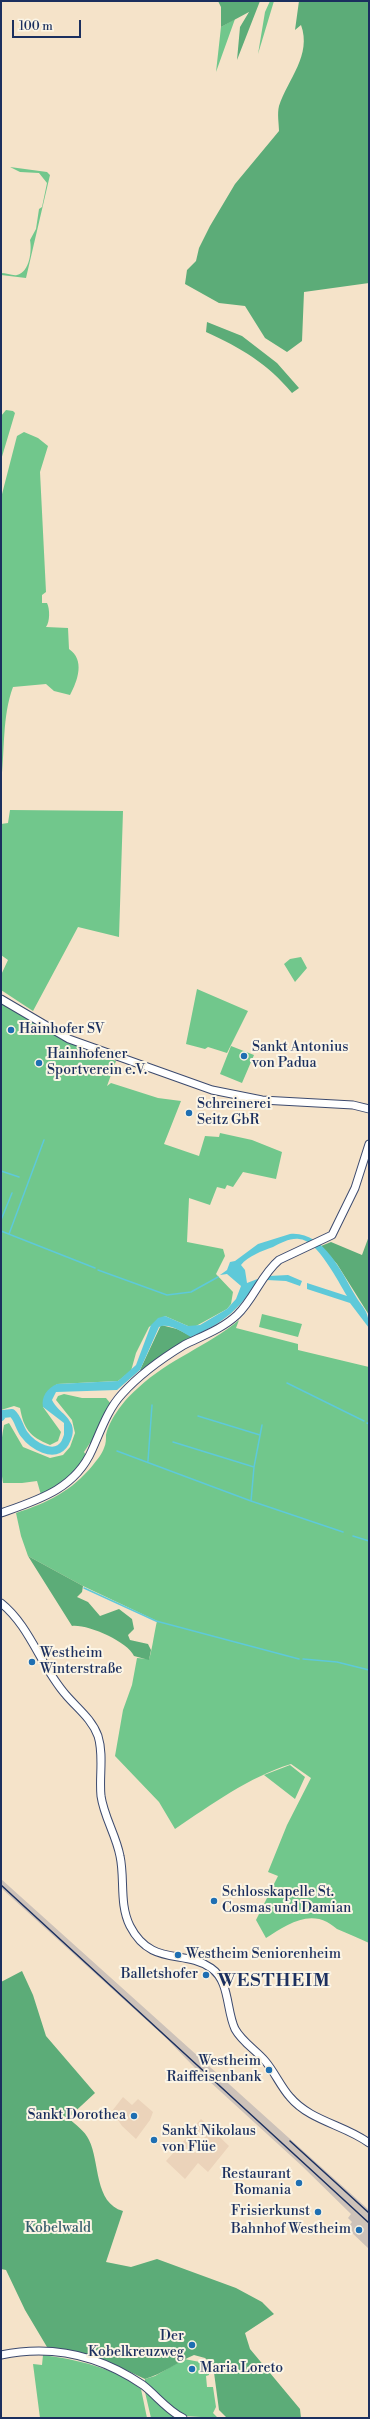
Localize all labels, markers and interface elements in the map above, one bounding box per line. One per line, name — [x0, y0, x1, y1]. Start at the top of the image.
scale bar — [14, 12, 83, 38]
text: 100 m — [19, 19, 53, 34]
place label: Hainhofer SV — [19, 1022, 104, 1038]
marker: Hainhofer SV — [6, 1025, 16, 1035]
place label: Sankt Antonius von Padua — [252, 1040, 348, 1072]
place label: Hainhofener Sportverein e.V. — [47, 1047, 147, 1080]
marker: Sankt Antonius von Padua — [239, 1051, 249, 1061]
marker: Hainhofener Sportverein e.V. — [34, 1058, 44, 1068]
place label: Schreinerei Seitz GbR — [197, 1097, 271, 1130]
marker: Schreinerei Seitz GbR — [184, 1108, 194, 1118]
place label: Westheim Winterstraße — [40, 1646, 122, 1678]
marker: Westheim Winterstraße — [27, 1657, 37, 1667]
place label: Schlosskapelle St. Cosmas und Damian — [222, 1885, 351, 1918]
marker: Schlosskapelle St. Cosmas und Damian — [209, 1896, 219, 1906]
place label: Westheim Seniorenheim — [186, 1947, 341, 1963]
marker: Westheim Seniorenheim — [173, 1950, 183, 1960]
place label: Balletshofer — [121, 1967, 198, 1983]
marker: Balletshofer — [201, 1970, 211, 1980]
district label: WESTHEIM — [217, 1971, 331, 1993]
place label: Westheim Raiffeisenbank — [167, 2054, 261, 2086]
marker: Westheim Raiffeisenbank — [264, 2065, 274, 2075]
place label: Sankt Dorothea — [27, 2108, 126, 2124]
marker: Sankt Dorothea — [129, 2111, 139, 2121]
place label: Sankt Nikolaus von Flüe — [162, 2124, 256, 2156]
marker: Sankt Nikolaus von Flüe — [149, 2135, 159, 2145]
place label: Restaurant Romania — [222, 2167, 291, 2200]
marker: Restaurant Romania — [294, 2178, 304, 2188]
place label: Frisierkunst — [231, 2204, 310, 2220]
marker: Frisierkunst — [313, 2207, 323, 2217]
park label: Kobelwald — [25, 2221, 91, 2237]
place label: Bahnhof Westheim — [231, 2222, 351, 2238]
marker: Bahnhof Westheim — [354, 2225, 364, 2235]
place label: Der Kobelkreuzweg — [88, 2329, 184, 2362]
marker: Der Kobelkreuzweg — [187, 2340, 197, 2350]
place label: Maria Loreto — [200, 2361, 283, 2377]
marker: Maria Loreto — [187, 2364, 197, 2374]

